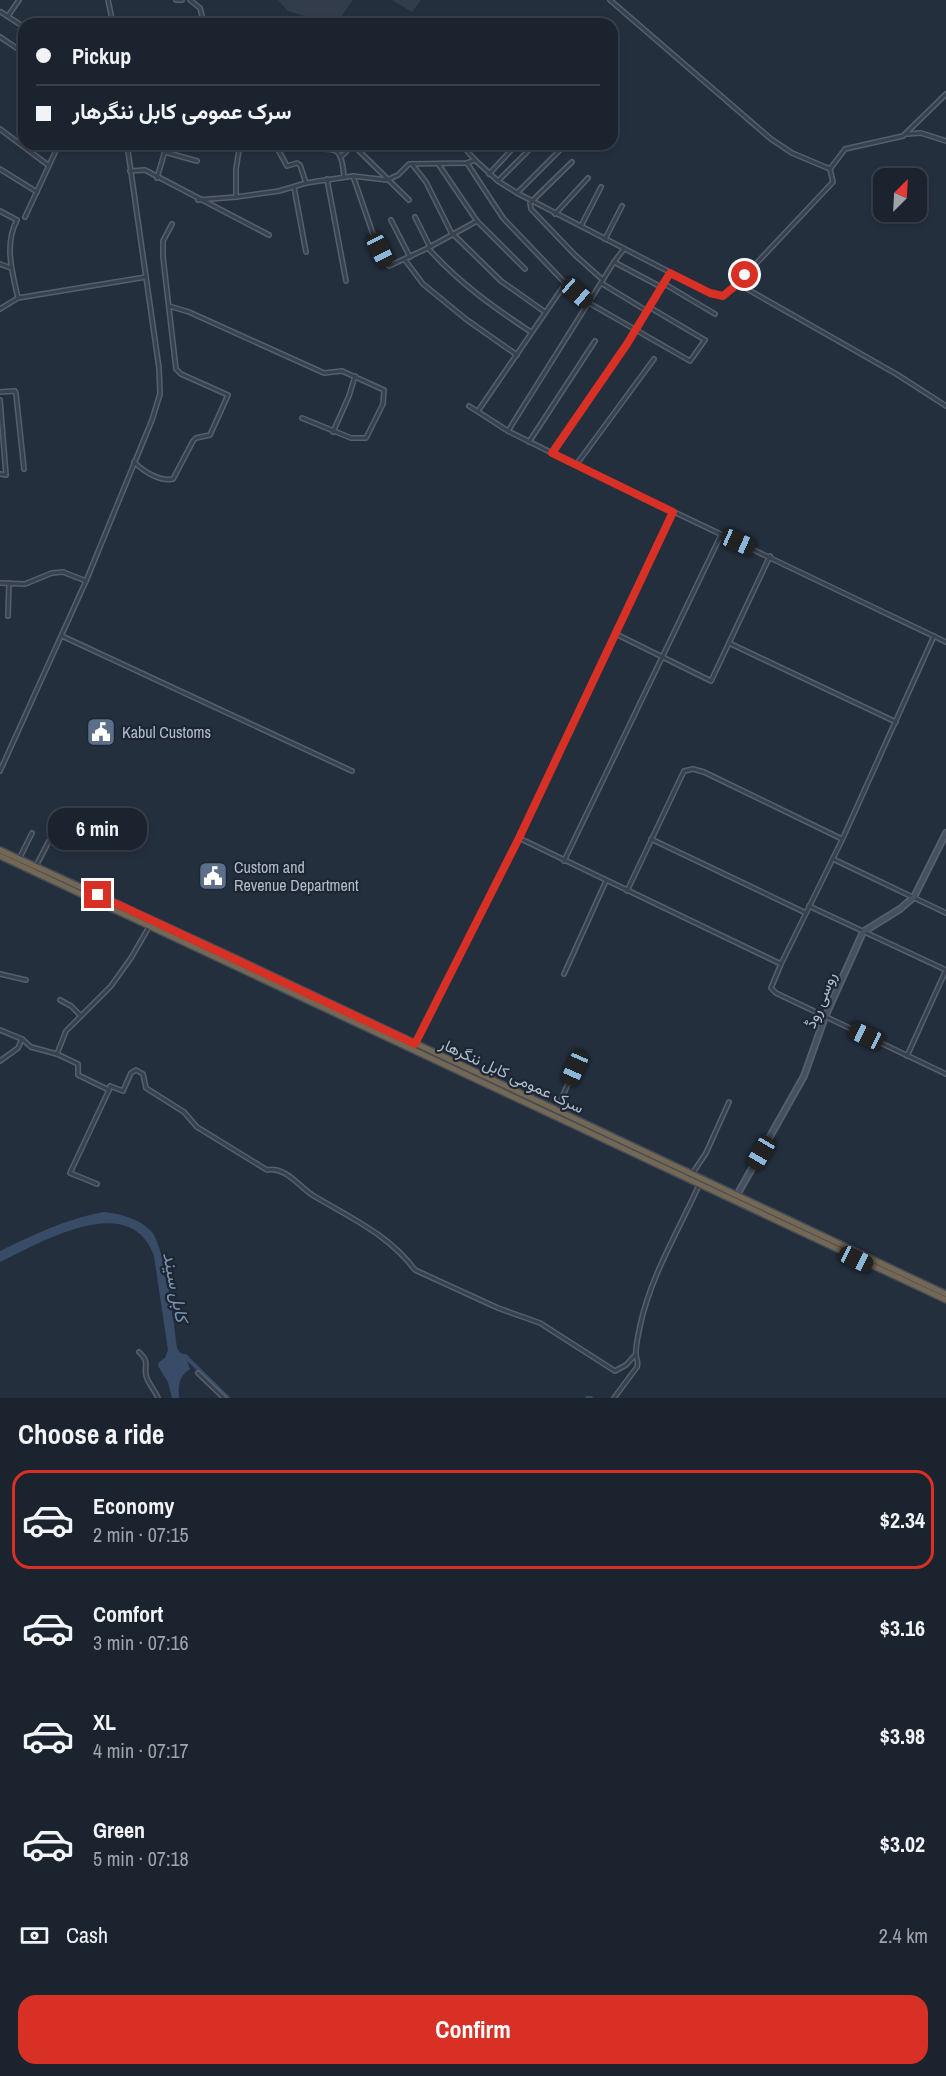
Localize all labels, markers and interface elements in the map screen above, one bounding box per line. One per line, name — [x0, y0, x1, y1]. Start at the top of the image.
text: Pickup — [72, 41, 131, 71]
text: سرک عمومی کابل ننگرهار — [72, 96, 291, 126]
north arrow — [873, 168, 927, 222]
map controls — [873, 168, 927, 222]
car — [364, 230, 396, 270]
route start — [731, 261, 758, 288]
car — [558, 274, 596, 312]
car — [718, 526, 758, 558]
public building icon: Kabul Customs — [85, 716, 117, 748]
place label: Kabul Customs — [122, 721, 211, 743]
callout: 6 min — [48, 808, 148, 850]
text: 6 min — [76, 815, 119, 842]
place label: Custom and Revenue Department — [234, 856, 359, 896]
public building icon: Custom and Revenue Department — [197, 860, 229, 892]
route end — [84, 881, 111, 908]
street label: روسی روڈ — [799, 969, 841, 1031]
car — [846, 1020, 886, 1052]
street label: سرک عمومی کابل ننگرهار — [435, 1031, 588, 1118]
car — [559, 1048, 591, 1088]
car — [744, 1133, 778, 1173]
car — [836, 1243, 876, 1275]
water label: کابل سيند — [157, 1250, 196, 1327]
text: Choose a ride — [18, 1416, 164, 1452]
text: Economy — [93, 1491, 174, 1521]
icon: car — [21, 1493, 75, 1547]
text: $2.34 — [880, 1505, 925, 1535]
text: 2 min · 07:15 — [93, 1521, 189, 1548]
text: Comfort — [93, 1599, 163, 1629]
icon: car — [21, 1601, 75, 1655]
text: $3.16 — [880, 1613, 925, 1643]
text: 3 min · 07:16 — [93, 1629, 189, 1656]
text: XL — [93, 1707, 116, 1737]
icon: car — [21, 1709, 75, 1763]
text: $3.98 — [880, 1721, 925, 1751]
text: 4 min · 07:17 — [93, 1737, 189, 1764]
text: Green — [93, 1815, 145, 1845]
icon: car — [21, 1817, 75, 1871]
text: $3.02 — [880, 1829, 925, 1859]
text: 5 min · 07:18 — [93, 1845, 189, 1872]
icon: cash — [18, 1919, 51, 1952]
text: Cash — [66, 1920, 108, 1950]
text: 2.4 km — [879, 1922, 928, 1949]
button: Confirm — [18, 1995, 928, 2064]

